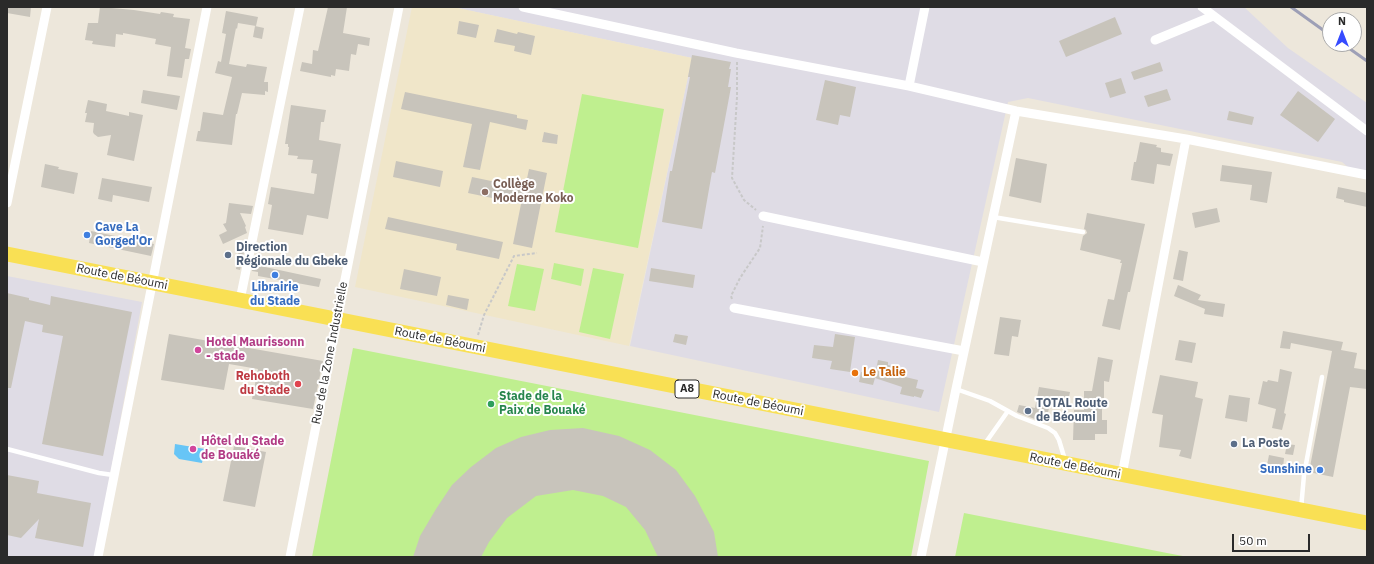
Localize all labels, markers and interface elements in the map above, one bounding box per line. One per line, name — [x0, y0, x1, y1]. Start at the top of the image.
north arrow — [1322, 12, 1362, 52]
text: N — [1338, 14, 1346, 28]
place label: Collège Moderne Koko — [493, 178, 573, 206]
marker: Collège Moderne Koko — [480, 187, 490, 197]
place label: Cave La Gorged'Or — [95, 221, 152, 249]
marker: Cave La Gorged'Or — [82, 230, 92, 240]
place label: Direction Régionale du Gbeke — [236, 241, 348, 269]
marker: Direction Régionale du Gbeke — [223, 250, 233, 260]
street label: Route de Béoumi — [75, 261, 169, 293]
marker: Librairie du Stade — [270, 270, 280, 280]
street label: Rue de la Zone Industrielle — [309, 280, 351, 426]
place label: Librairie du Stade — [250, 281, 300, 309]
street label: Route de Béoumi — [393, 324, 487, 356]
place label: Hotel Maurissonn - stade — [206, 336, 304, 364]
marker: Hotel Maurissonn - stade — [193, 345, 203, 355]
place label: Le Talie — [863, 366, 906, 380]
marker: Le Talie — [850, 368, 860, 378]
place label: Rehoboth du Stade — [236, 370, 290, 398]
marker: Rehoboth du Stade — [293, 379, 303, 389]
road number: A8 — [675, 380, 699, 398]
street label: Route de Béoumi — [711, 387, 805, 419]
place label: Stade de la Paix de Bouaké — [499, 390, 585, 418]
place label: TOTAL Route de Béoumi — [1036, 397, 1108, 425]
marker: Stade de la Paix de Bouaké — [486, 399, 496, 409]
marker: TOTAL Route de Béoumi — [1023, 406, 1033, 416]
place label: Hôtel du Stade de Bouaké — [201, 435, 284, 463]
place label: La Poste — [1242, 437, 1290, 451]
marker: La Poste — [1229, 439, 1239, 449]
marker: Hôtel du Stade de Bouaké — [188, 444, 198, 454]
street label: Route de Béoumi — [1028, 450, 1122, 482]
place label: Sunshine — [1260, 463, 1312, 477]
marker: Sunshine — [1315, 465, 1325, 475]
scale bar — [1234, 526, 1312, 552]
text: 50 m — [1239, 533, 1267, 548]

